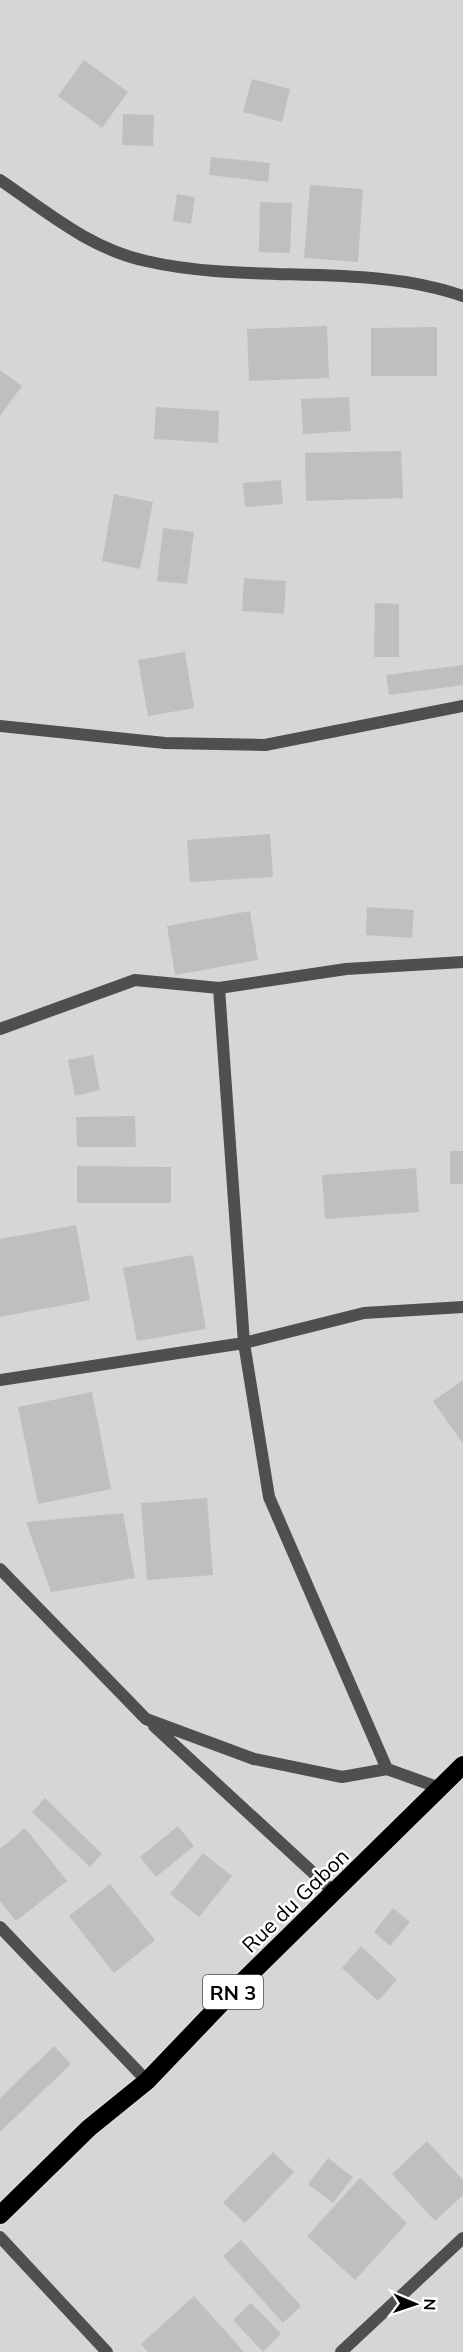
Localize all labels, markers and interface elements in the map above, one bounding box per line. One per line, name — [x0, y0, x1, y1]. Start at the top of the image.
street label: Rue du Gabon — [236, 1843, 354, 1957]
road number: RN 3 — [203, 1975, 263, 2009]
north arrow — [385, 2274, 445, 2334]
text: N — [420, 2298, 440, 2311]

